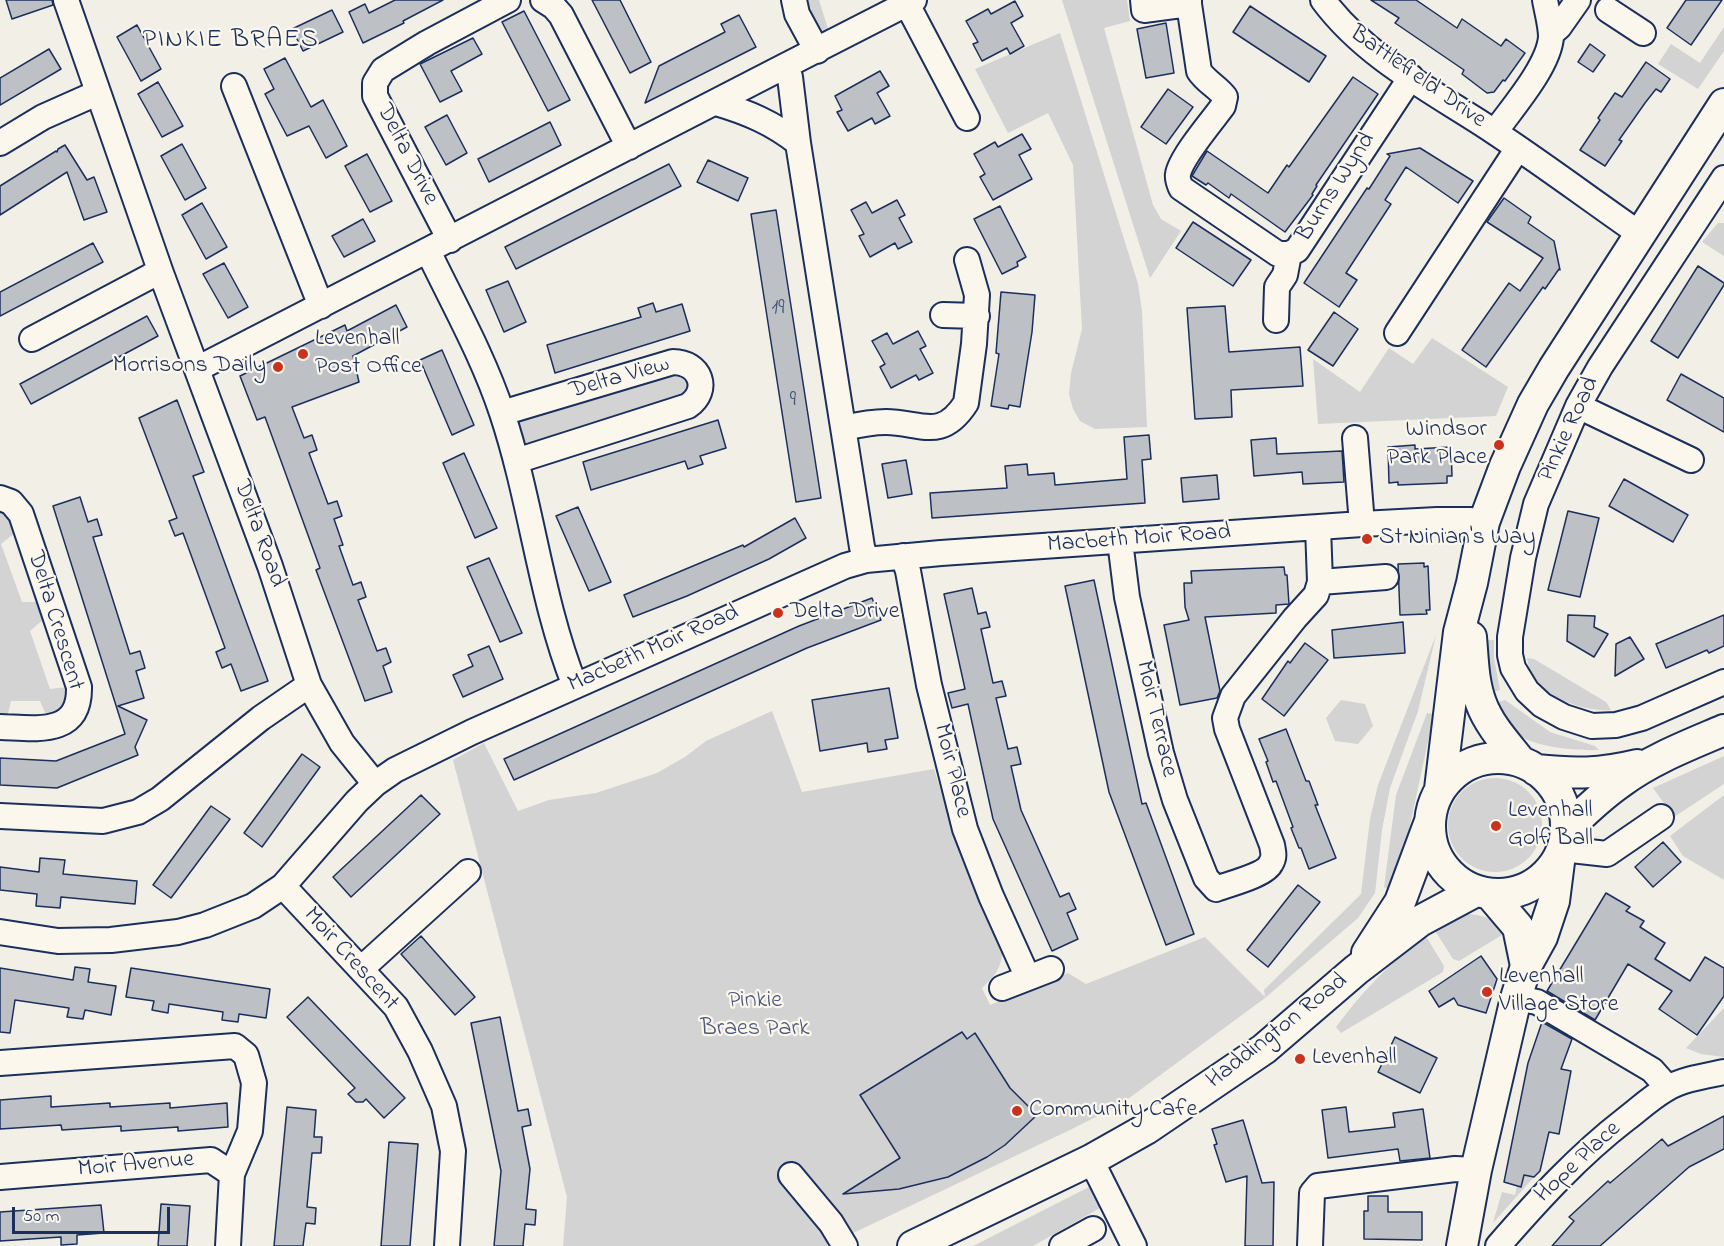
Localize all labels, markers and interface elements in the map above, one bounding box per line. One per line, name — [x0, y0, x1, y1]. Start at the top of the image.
street label: Battlefield Drive — [1343, 20, 1491, 136]
district label: PINKIE BRAES — [143, 26, 319, 58]
street label: Delta Drive — [368, 100, 444, 210]
street label: Burns Wynd — [1291, 128, 1383, 248]
house number: 19 — [772, 297, 784, 323]
place label: Levenhall Post Office — [315, 326, 422, 382]
marker: Levenhall Post Office — [296, 347, 310, 361]
street label: Delta View — [567, 351, 673, 407]
place label: Morrisons Daily — [113, 353, 266, 381]
marker: Morrisons Daily — [271, 360, 285, 374]
street label: Pinkie Road — [1533, 373, 1607, 487]
house number: 9 — [790, 389, 796, 415]
place label: Windsor Park Place — [1387, 417, 1487, 473]
marker: Windsor Park Place — [1492, 438, 1506, 452]
street label: Delta Road — [225, 477, 291, 591]
street label: Macbeth Moir Road — [1046, 519, 1232, 561]
place label: St Ninian's Way — [1379, 525, 1536, 553]
marker: St Ninian's Way — [1360, 532, 1374, 546]
street label: Delta Crescent — [19, 548, 89, 694]
street label: Macbeth Moir Road — [564, 599, 744, 701]
place label: Delta Drive — [790, 599, 900, 627]
marker: Delta Drive — [771, 606, 785, 620]
street label: Moir Terrace — [1128, 658, 1182, 780]
street label: Moir Place — [925, 721, 977, 821]
place label: Levenhall Golf Ball — [1508, 798, 1593, 854]
marker: Levenhall Golf Ball — [1489, 819, 1503, 833]
street label: Moir Crescent — [296, 902, 404, 1018]
place label: Levenhall Village Store — [1499, 964, 1619, 1020]
street label: Haddington Road — [1202, 968, 1354, 1096]
marker: Levenhall Village Store — [1480, 985, 1494, 999]
park label: Pinkie Braes Park — [701, 988, 809, 1044]
place label: Levenhall — [1312, 1045, 1397, 1073]
marker: Levenhall — [1293, 1052, 1307, 1066]
place label: Community Cafe — [1029, 1097, 1197, 1125]
marker: Community Cafe — [1010, 1104, 1024, 1118]
street label: Hope Place — [1530, 1116, 1628, 1210]
street label: Moir Avenue — [77, 1147, 195, 1185]
scale bar — [15, 1195, 172, 1233]
text: 50 m — [23, 1204, 60, 1230]

